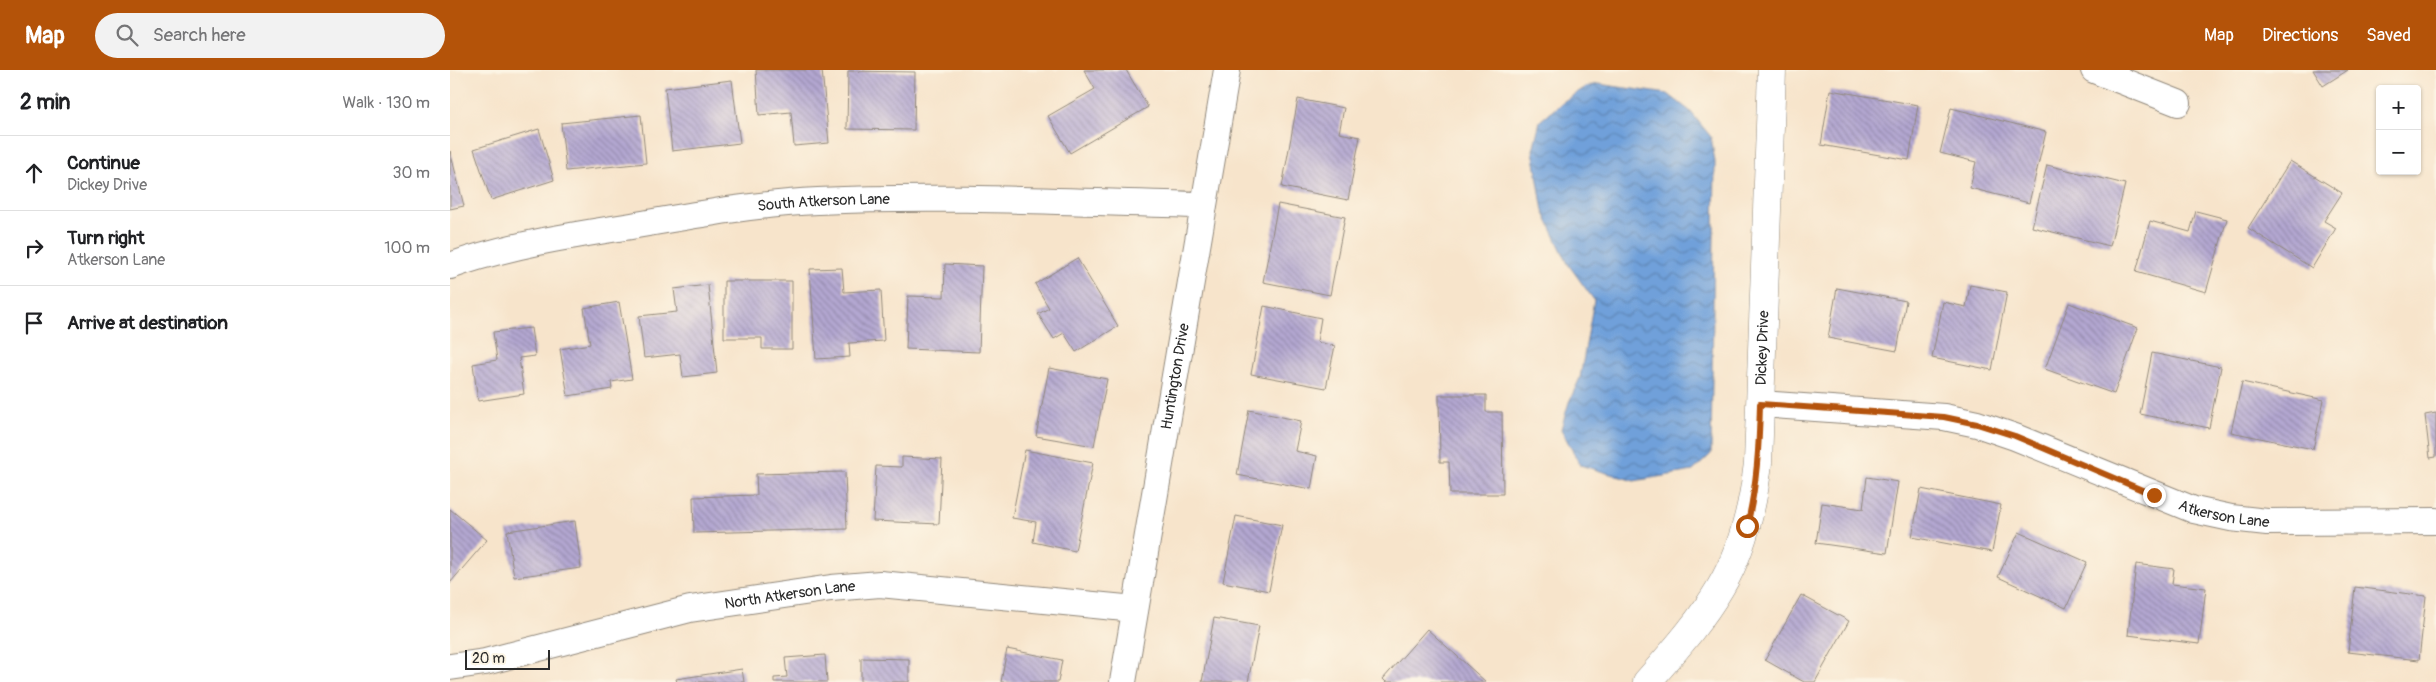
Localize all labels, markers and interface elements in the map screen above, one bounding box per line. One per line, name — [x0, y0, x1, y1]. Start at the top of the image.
search box — [95, 13, 445, 58]
text: Map — [25, 21, 65, 50]
icon: search — [113, 21, 141, 49]
text: Search here — [153, 23, 246, 47]
text: Map — [2204, 24, 2234, 47]
text: Directions — [2262, 24, 2338, 47]
text: Saved — [2366, 24, 2411, 47]
map controls — [2376, 85, 2421, 175]
button: + — [2376, 85, 2421, 130]
text: 2 min — [20, 89, 70, 116]
text: Walk · 130 m — [343, 93, 430, 113]
button: − — [2376, 130, 2421, 175]
text: Continue — [67, 151, 140, 175]
icon: ahead — [20, 159, 48, 187]
text: 30 m — [392, 163, 430, 183]
text: Dickey Drive — [67, 175, 147, 195]
street label: South Atkerson Lane — [756, 189, 891, 216]
text: Turn right — [67, 226, 145, 250]
icon: right — [20, 234, 48, 262]
text: 100 m — [384, 238, 430, 258]
text: Atkerson Lane — [67, 250, 165, 270]
icon: arrive — [20, 309, 48, 337]
street label: Dickey Drive — [1751, 309, 1773, 386]
text: Arrive at destination — [67, 311, 228, 335]
street label: Huntington Drive — [1157, 321, 1193, 431]
route end — [2143, 484, 2166, 507]
street label: Atkerson Lane — [2176, 495, 2271, 532]
route start — [1736, 515, 1759, 538]
street label: North Atkerson Lane — [723, 577, 857, 613]
scale bar — [465, 647, 550, 670]
text: 20 m — [472, 650, 505, 667]

